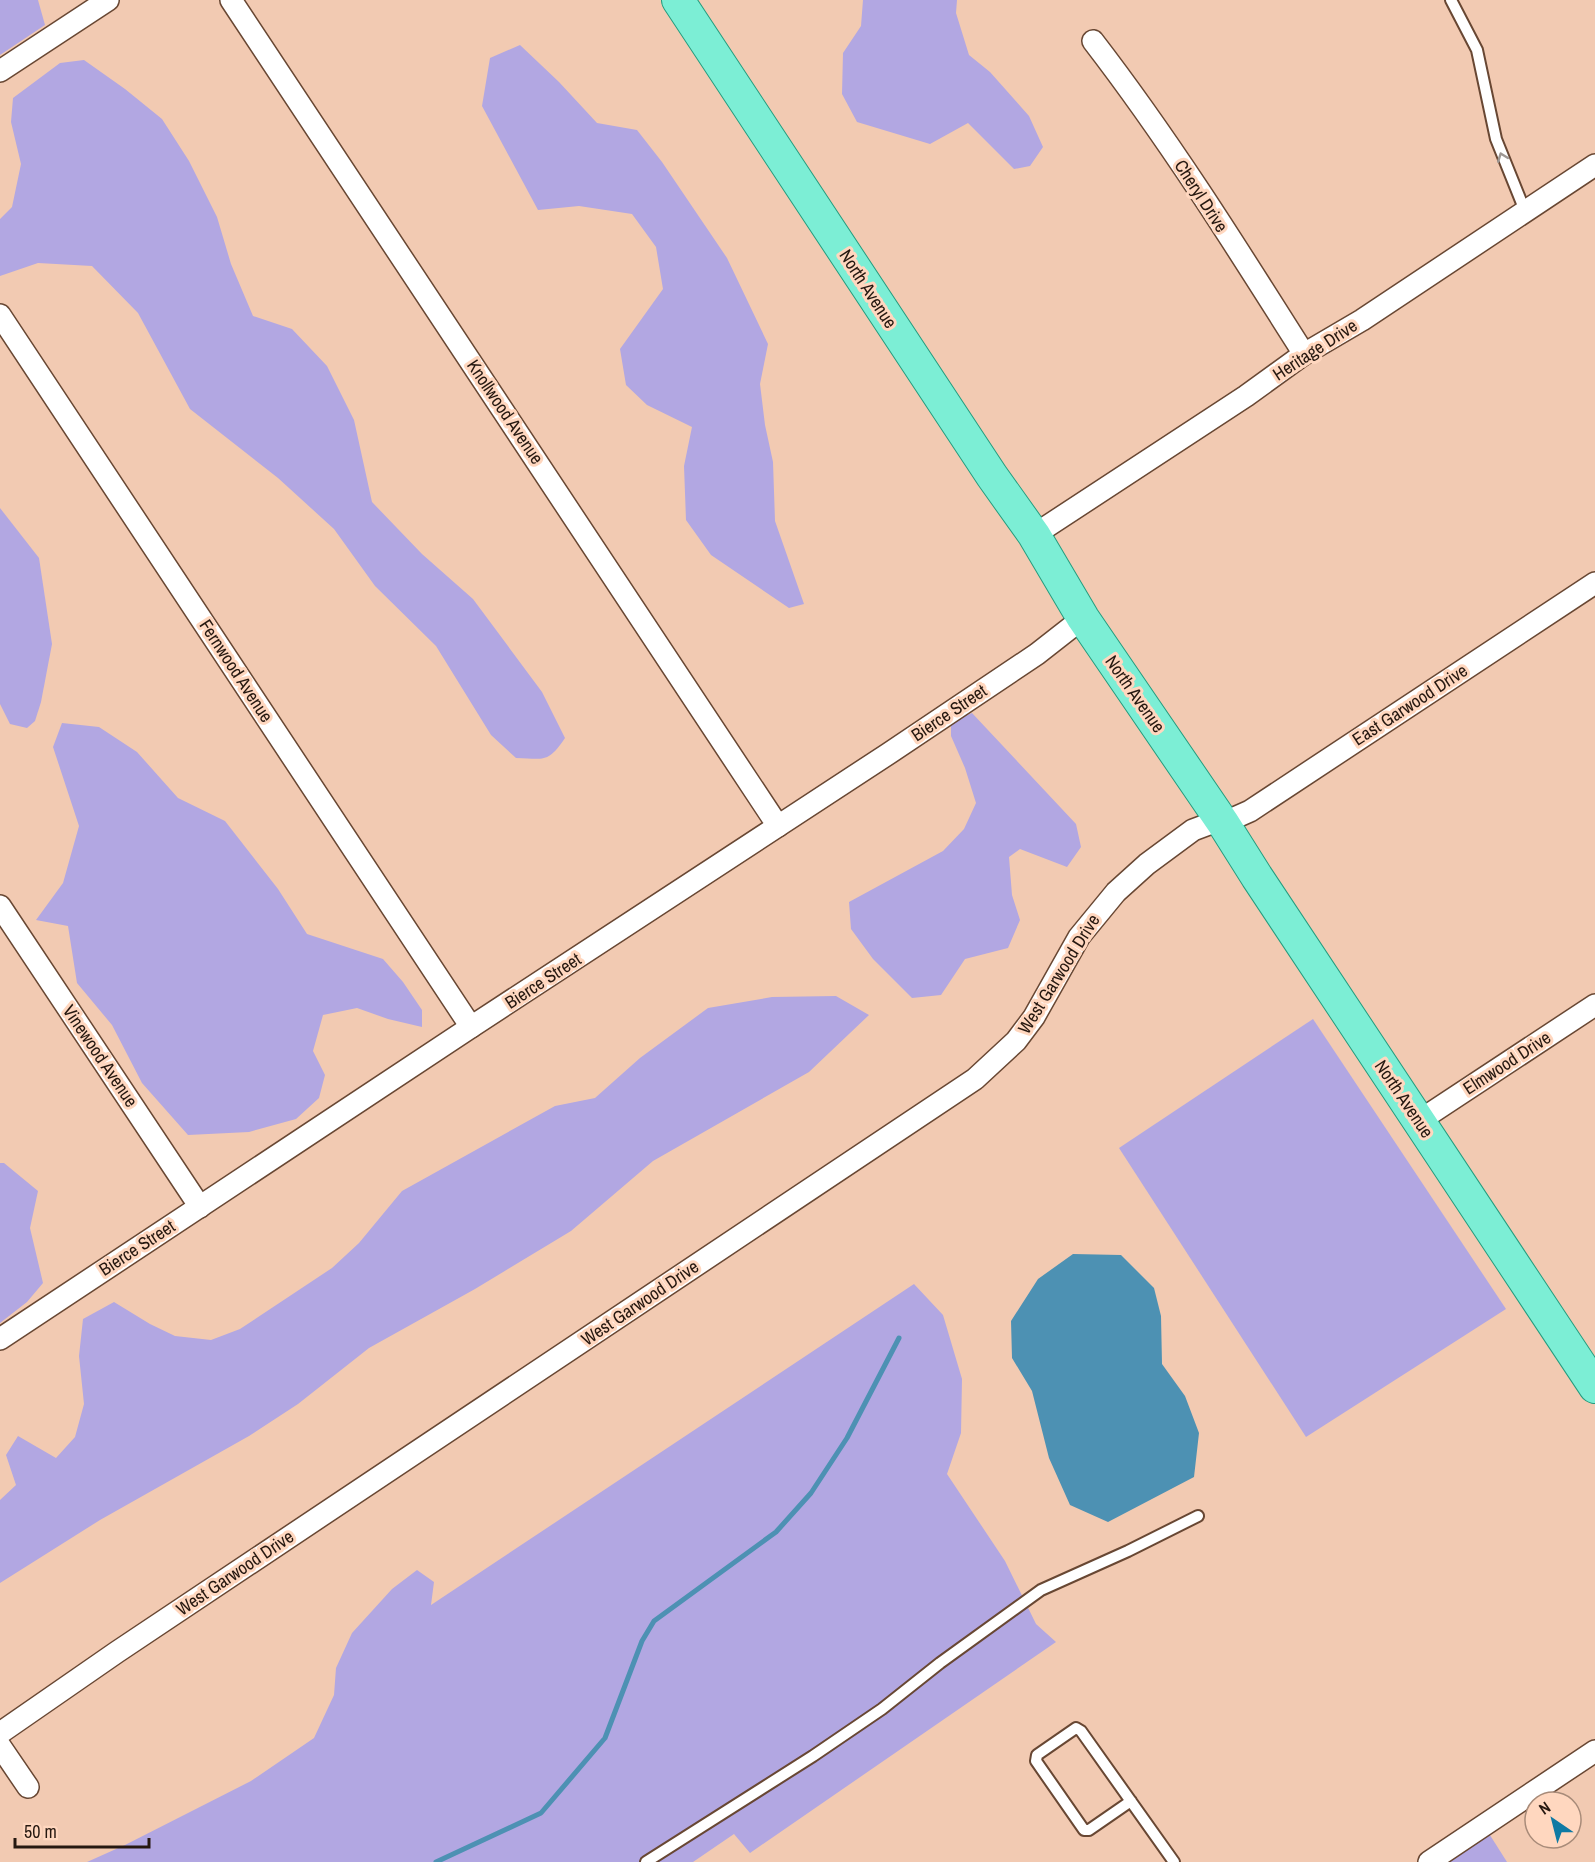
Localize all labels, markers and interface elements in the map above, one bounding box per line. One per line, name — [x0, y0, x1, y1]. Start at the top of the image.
one-way arrow — [1497, 153, 1509, 164]
street label: Cheryl Drive — [1169, 155, 1234, 237]
street label: North Avenue — [834, 245, 903, 333]
street label: Heritage Drive — [1268, 313, 1362, 386]
street label: Knollwood Avenue — [461, 354, 550, 469]
street label: Fernwood Avenue — [194, 614, 279, 727]
street label: North Avenue — [1100, 650, 1171, 737]
street label: East Garwood Drive — [1347, 658, 1472, 751]
street label: Bierce Street — [906, 678, 991, 747]
street label: West Garwood Drive — [1012, 909, 1105, 1038]
street label: Bierce Street — [500, 947, 586, 1015]
street label: Vinewood Avenue — [57, 1000, 144, 1112]
street label: Elmwood Drive — [1458, 1025, 1555, 1100]
street label: North Avenue — [1369, 1055, 1440, 1143]
street label: Bierce Street — [94, 1214, 180, 1282]
street label: West Garwood Drive — [576, 1254, 703, 1351]
street label: West Garwood Drive — [171, 1524, 298, 1621]
north arrow — [1523, 1790, 1583, 1850]
text: N — [1534, 1796, 1555, 1819]
scale bar — [15, 1811, 148, 1849]
text: 50 m — [24, 1819, 57, 1844]

